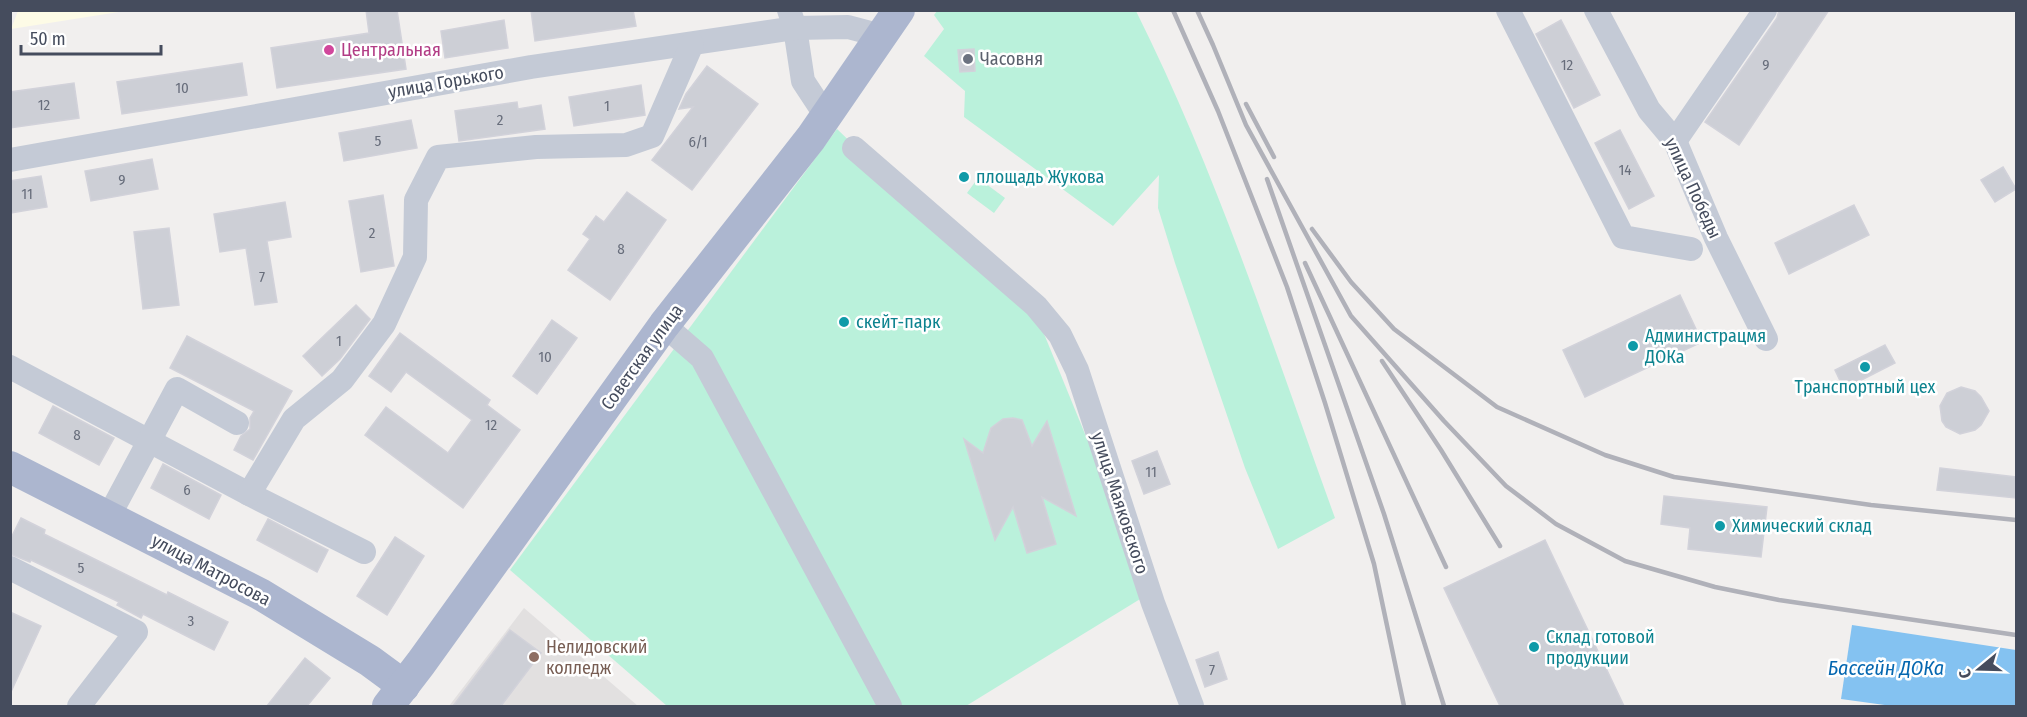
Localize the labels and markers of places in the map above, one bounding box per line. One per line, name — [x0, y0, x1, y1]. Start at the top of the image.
place label: Центральная — [341, 39, 441, 61]
marker: Центральная — [322, 43, 336, 57]
place label: Часовня — [980, 48, 1043, 70]
marker: Часовня — [961, 52, 975, 66]
place label: площадь Жукова — [976, 166, 1105, 188]
marker: площадь Жукова — [957, 170, 971, 184]
place label: скейт-парк — [856, 311, 941, 333]
marker: скейт-парк — [837, 315, 851, 329]
place label: Администрацмя ДОКа — [1644, 325, 1766, 368]
marker: Администрацмя ДОКа — [1626, 339, 1640, 353]
marker: Транспортный цех — [1858, 360, 1872, 374]
place label: Транспортный цех — [1795, 376, 1935, 398]
place label: Химический склад — [1732, 515, 1872, 537]
marker: Химический склад — [1713, 519, 1727, 533]
place label: Склад готовой продукции — [1546, 626, 1655, 669]
place label: Нелидовский колледж — [546, 636, 648, 679]
marker: Склад готовой продукции — [1527, 640, 1541, 654]
marker: Нелидовский колледж — [527, 650, 541, 664]

